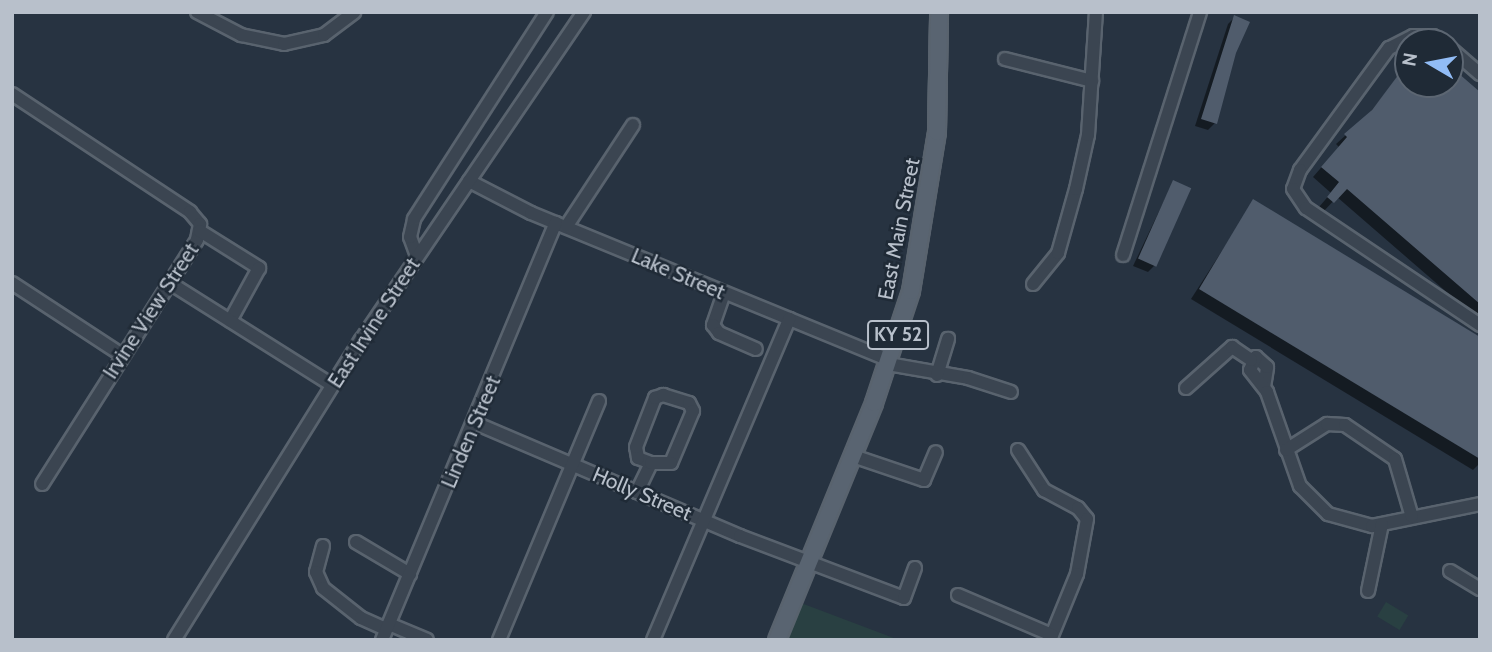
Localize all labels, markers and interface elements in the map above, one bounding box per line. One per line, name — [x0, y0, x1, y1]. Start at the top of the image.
north arrow — [1394, 28, 1464, 98]
text: N — [1397, 51, 1422, 68]
street label: East Main Street — [873, 156, 925, 302]
street label: Irvine View Street — [98, 238, 204, 384]
street label: Lake Street — [628, 243, 728, 305]
street label: East Irvine Street — [323, 253, 425, 393]
road number: KY 52 — [866, 320, 930, 350]
street label: Linden Street — [436, 372, 506, 492]
street label: Holly Street — [589, 462, 695, 526]

